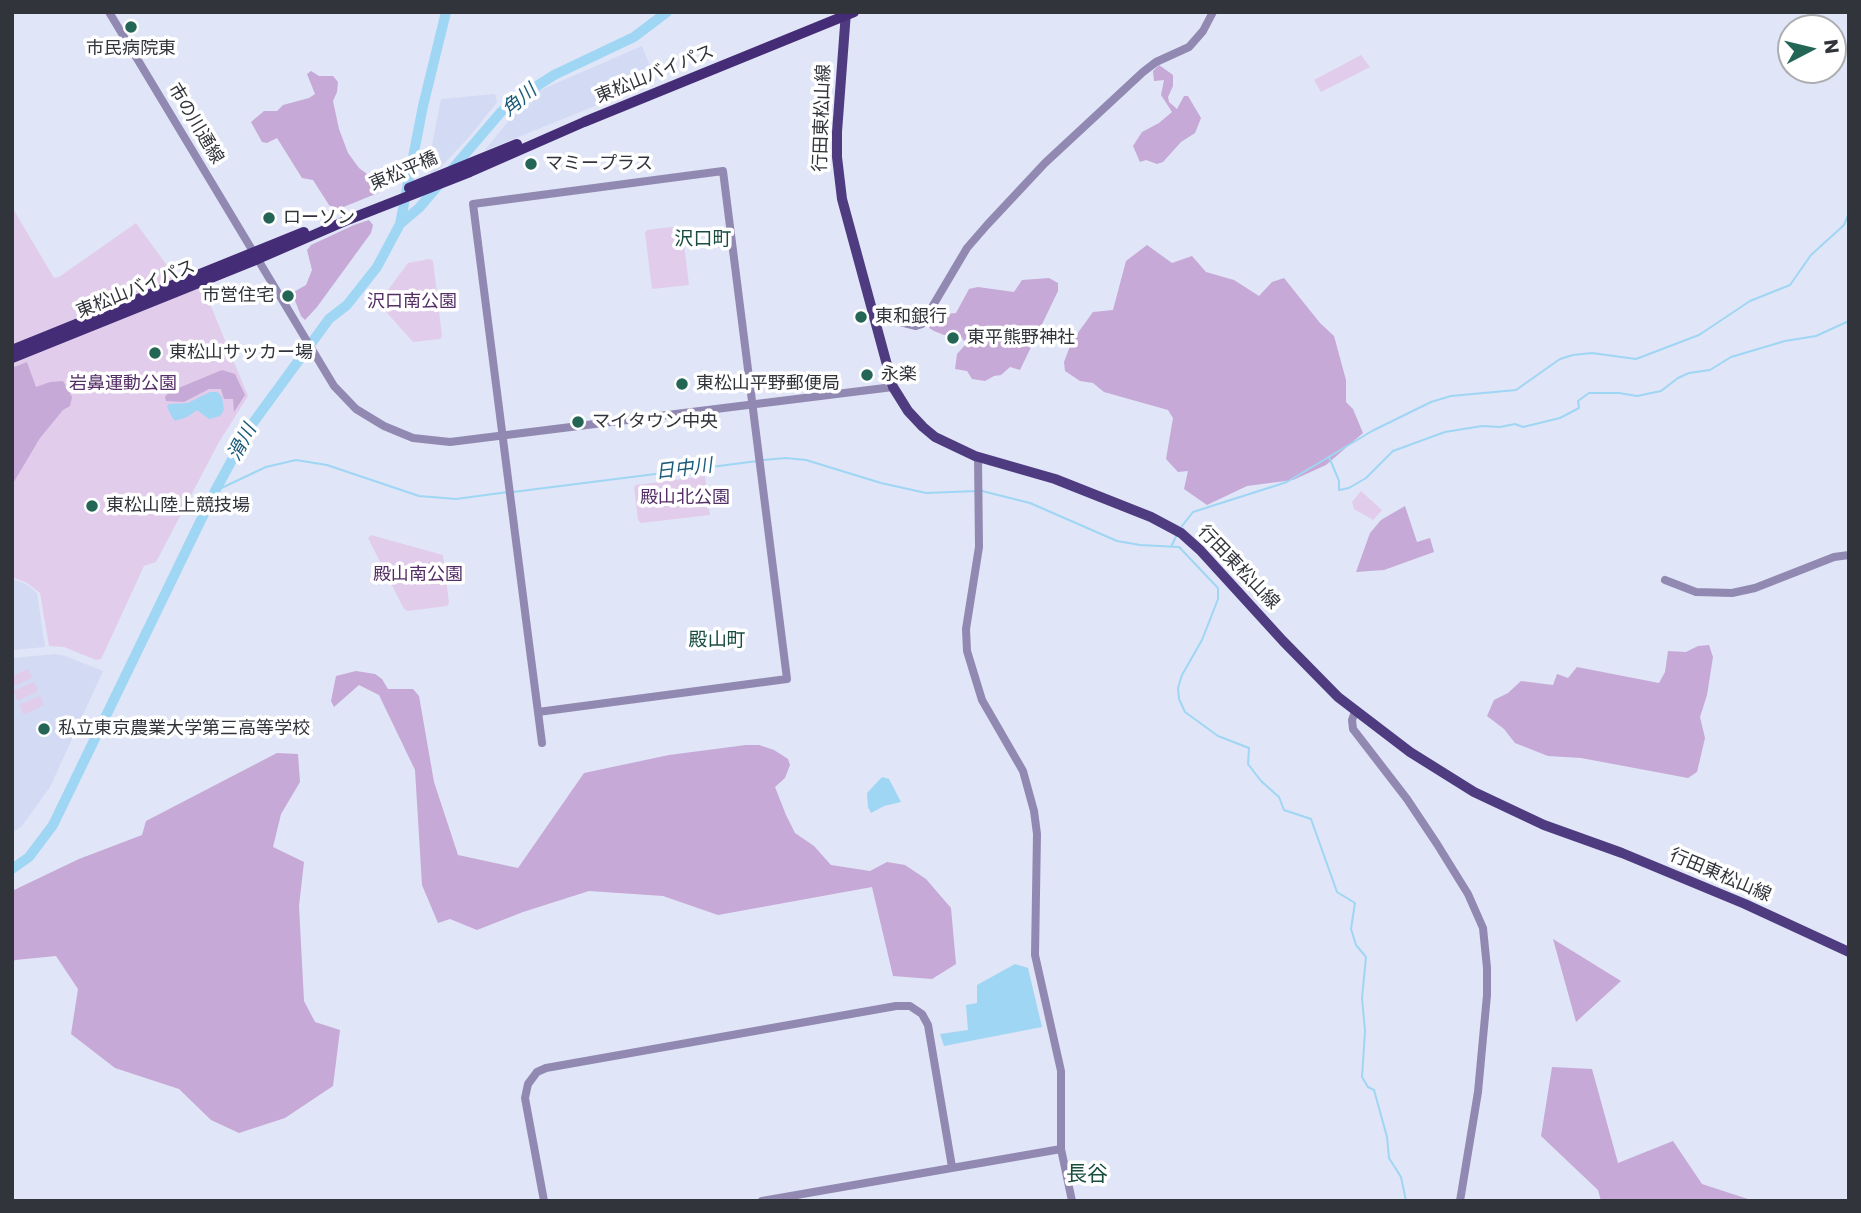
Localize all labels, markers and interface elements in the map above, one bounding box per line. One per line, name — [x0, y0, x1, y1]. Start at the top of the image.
north arrow — [1777, 14, 1847, 84]
marker: 市民病院東 — [123, 19, 139, 35]
place label: 市民病院東 — [86, 38, 176, 60]
text: N — [1817, 38, 1846, 55]
street label: 東松山バイパス — [593, 41, 717, 109]
street label: 行田東松山線 — [810, 64, 836, 172]
street label: 市の川通線 — [163, 80, 227, 168]
water label: 角川 — [498, 80, 542, 122]
street label: 東松平橋 — [367, 148, 441, 196]
place label: マミープラス — [545, 153, 653, 175]
marker: マミープラス — [523, 156, 539, 172]
place label: ローソン — [283, 207, 355, 229]
marker: ローソン — [261, 210, 277, 226]
district label: 沢口町 — [675, 229, 731, 251]
street label: 東松山バイパス — [74, 256, 198, 324]
place label: 市営住宅 — [202, 285, 274, 307]
marker: 市営住宅 — [280, 288, 296, 304]
park label: 沢口南公園 — [367, 291, 457, 313]
place label: 東和銀行 — [875, 306, 947, 328]
marker: 東和銀行 — [853, 309, 869, 325]
place label: 東平熊野神社 — [967, 327, 1075, 349]
marker: 東平熊野神社 — [945, 330, 961, 346]
place label: 東松山サッカー場 — [169, 342, 313, 364]
marker: 東松山サッカー場 — [147, 345, 163, 361]
place label: 永楽 — [881, 364, 917, 386]
marker: 永楽 — [859, 367, 875, 383]
park label: 岩鼻運動公園 — [69, 373, 177, 395]
place label: 東松山平野郵便局 — [696, 373, 840, 395]
marker: 東松山平野郵便局 — [674, 376, 690, 392]
place label: マイタウン中央 — [592, 411, 718, 433]
marker: マイタウン中央 — [570, 414, 586, 430]
water label: 滑川 — [224, 421, 262, 465]
water label: 日中川 — [654, 455, 714, 485]
park label: 殿山北公園 — [640, 487, 730, 509]
place label: 東松山陸上競技場 — [106, 495, 250, 517]
marker: 東松山陸上競技場 — [84, 498, 100, 514]
street label: 行田東松山線 — [1193, 522, 1283, 614]
park label: 殿山南公園 — [373, 564, 463, 586]
district label: 殿山町 — [689, 630, 745, 652]
place label: 私立東京農業大学第三高等学校 — [58, 718, 310, 740]
marker: 私立東京農業大学第三高等学校 — [36, 721, 52, 737]
street label: 行田東松山線 — [1666, 845, 1774, 907]
district label: 長谷 — [1066, 1163, 1108, 1189]

